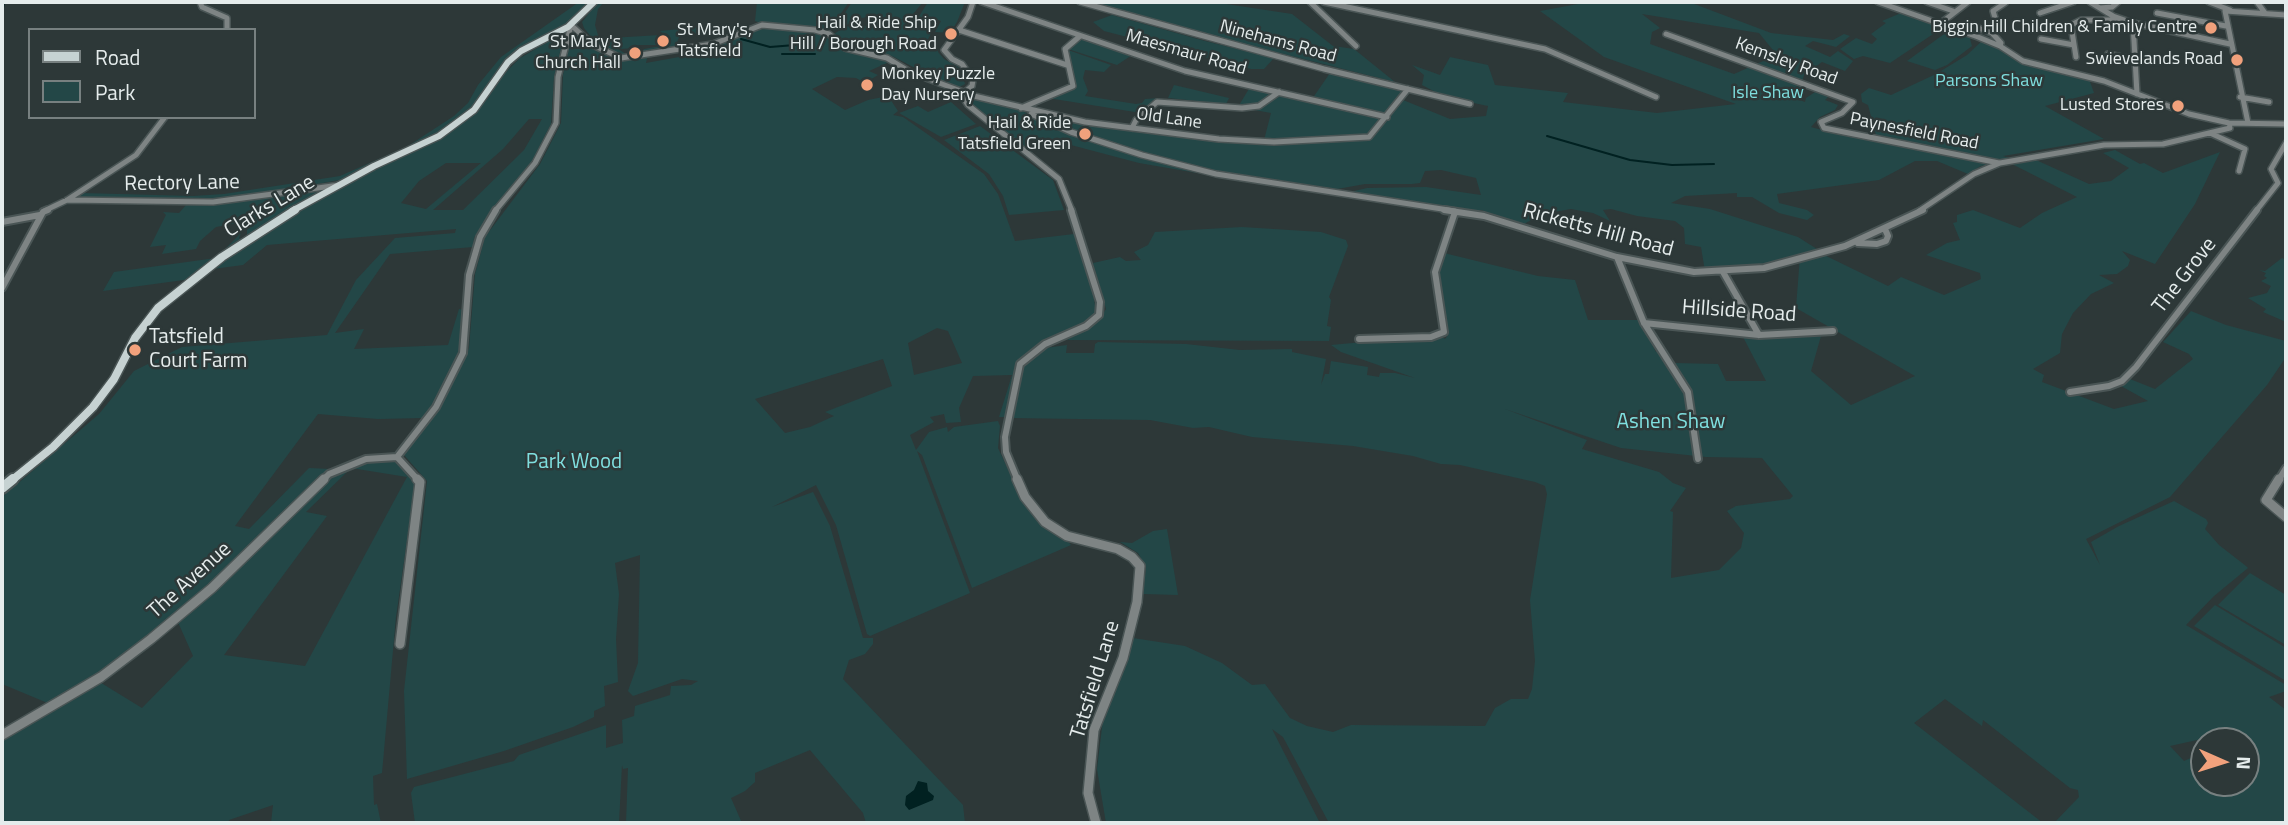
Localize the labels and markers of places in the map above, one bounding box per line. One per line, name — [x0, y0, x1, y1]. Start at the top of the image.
place label: Hail & Ride Ship Hill / Borough Road — [790, 13, 937, 56]
place label: Biggin Hill Children & Family Centre — [1932, 17, 2197, 39]
place label: St Mary's, Tatsfield — [677, 20, 752, 62]
marker: Biggin Hill Children & Family Centre — [2203, 20, 2219, 36]
marker: Hail & Ride Ship Hill / Borough Road — [943, 26, 959, 42]
place label: St Mary's Church Hall — [535, 32, 621, 74]
marker: St Mary's, Tatsfield — [655, 33, 671, 49]
marker: St Mary's Church Hall — [627, 45, 643, 61]
place label: Swievelands Road — [2086, 49, 2223, 71]
marker: Swievelands Road — [2229, 52, 2245, 68]
place label: Monkey Puzzle Day Nursery — [881, 64, 995, 106]
marker: Monkey Puzzle Day Nursery — [859, 77, 875, 93]
place label: Lusted Stores — [2060, 95, 2164, 117]
marker: Lusted Stores — [2170, 98, 2186, 114]
place label: Hail & Ride Tatsfield Green — [958, 113, 1071, 156]
marker: Hail & Ride Tatsfield Green — [1077, 126, 1093, 142]
place label: Tatsfield Court Farm — [149, 325, 247, 375]
marker: Tatsfield Court Farm — [127, 342, 143, 358]

